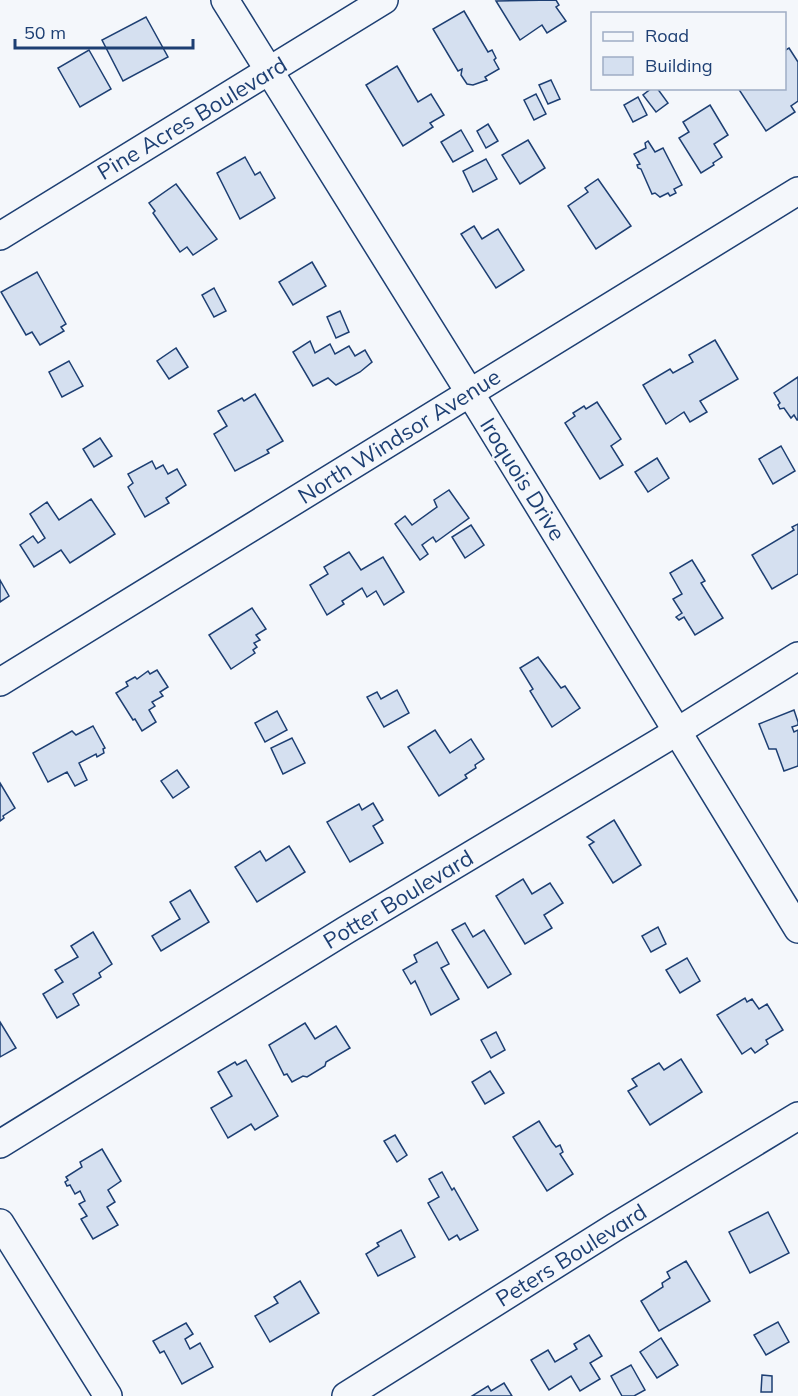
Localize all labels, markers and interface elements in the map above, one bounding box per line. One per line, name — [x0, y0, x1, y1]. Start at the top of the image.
scale bar — [15, 12, 194, 50]
legend — [591, 12, 786, 90]
text: 50 m — [24, 21, 66, 44]
text: Road — [645, 24, 689, 47]
street label: Pine Acres Boulevard — [92, 50, 292, 186]
text: Building — [645, 54, 713, 77]
street label: North Windsor Avenue — [293, 362, 505, 510]
street label: Iroquois Drive — [474, 412, 572, 546]
street label: Potter Boulevard — [318, 843, 478, 955]
street label: Peters Boulevard — [490, 1197, 652, 1313]

